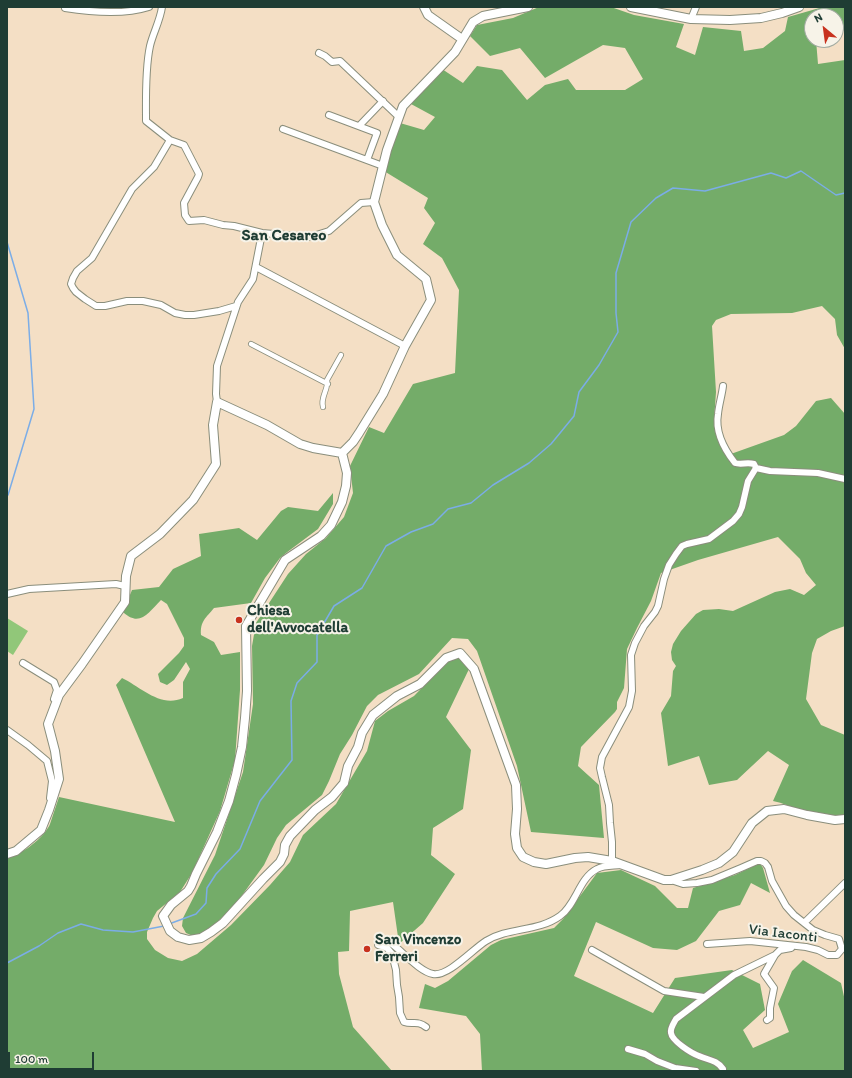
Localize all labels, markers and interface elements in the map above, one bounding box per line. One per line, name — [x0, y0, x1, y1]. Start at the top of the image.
north arrow — [804, 8, 844, 48]
text: N — [812, 10, 825, 25]
district label: San Cesareo — [242, 226, 326, 246]
place label: Chiesa dell'Avvocatella — [247, 602, 348, 637]
marker: Chiesa dell'Avvocatella — [234, 615, 244, 625]
street label: Via Iaconti — [748, 921, 818, 947]
place label: San Vincenzo Ferreri — [375, 931, 461, 966]
marker: San Vincenzo Ferreri — [362, 944, 372, 954]
scale bar — [10, 1044, 96, 1070]
text: 100 m — [15, 1052, 48, 1066]

